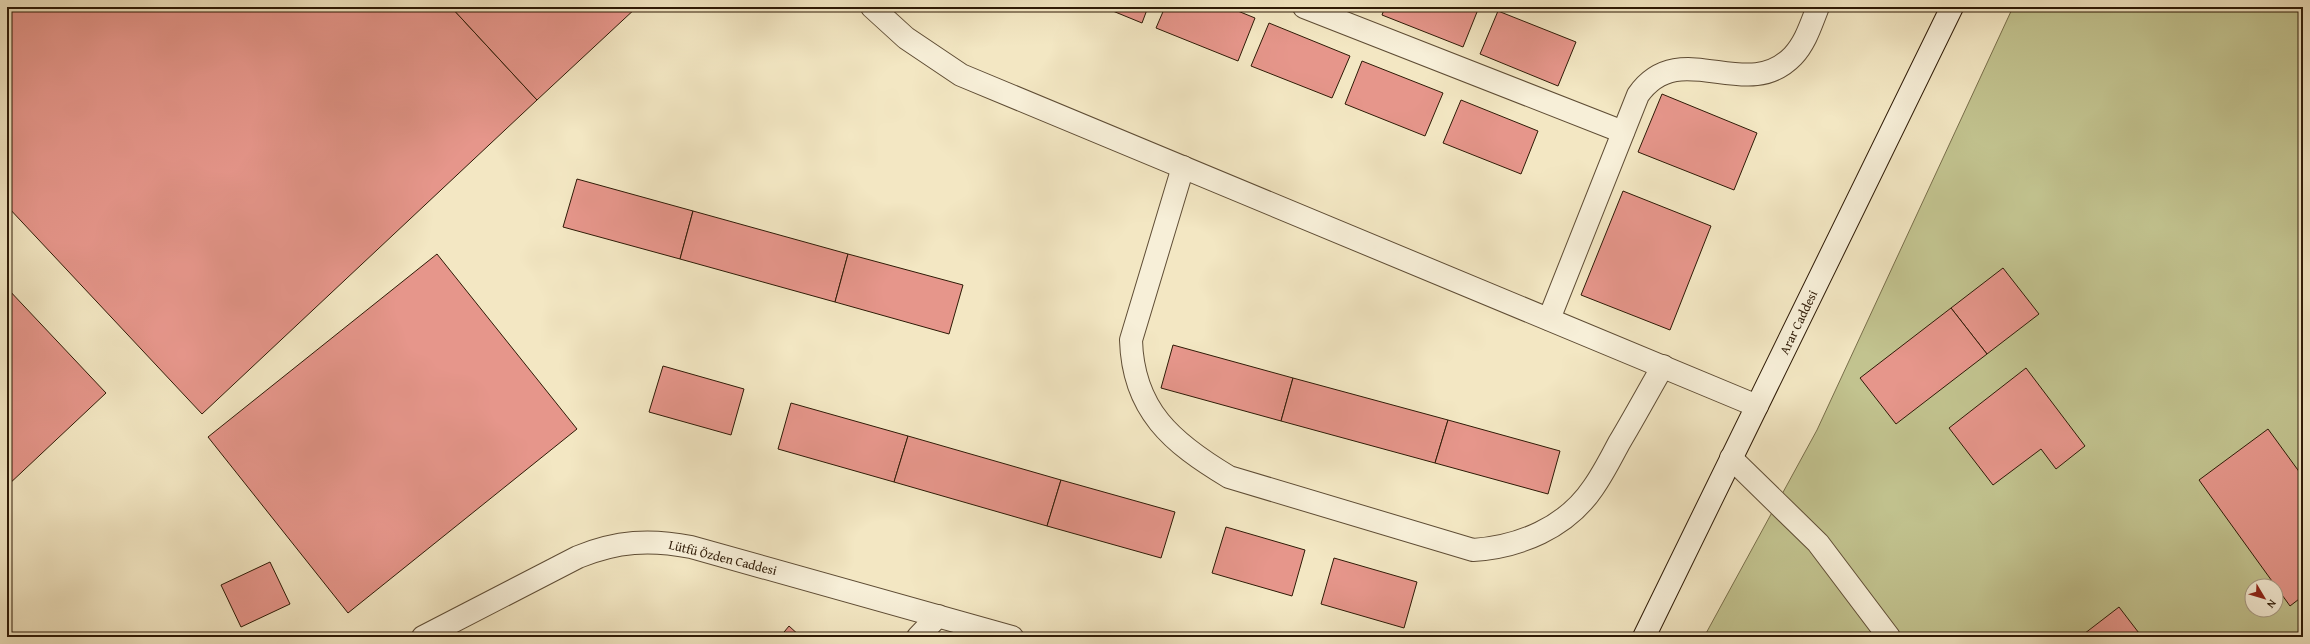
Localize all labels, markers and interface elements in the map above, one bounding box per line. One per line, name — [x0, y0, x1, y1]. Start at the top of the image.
street label: Arar Caddesi — [1775, 287, 1822, 358]
street label: Lütfü Özden Caddesi — [667, 535, 779, 580]
north arrow — [2244, 578, 2284, 618]
text: N — [2263, 596, 2280, 612]

